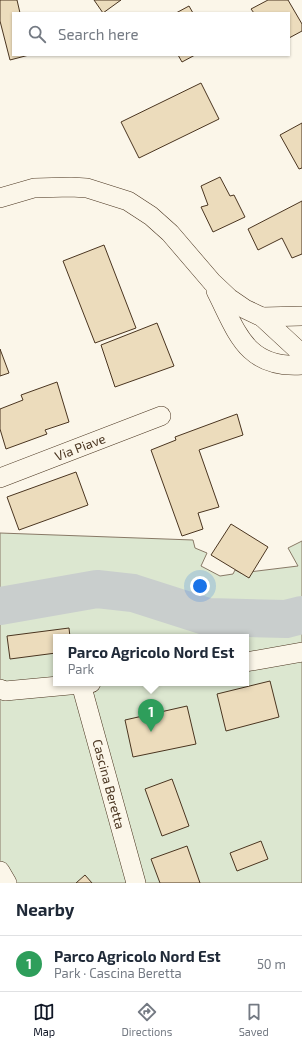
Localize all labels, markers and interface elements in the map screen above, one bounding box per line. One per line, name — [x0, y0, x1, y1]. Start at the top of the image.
search box — [12, 12, 290, 56]
icon: search — [26, 23, 48, 45]
text: Search here — [58, 25, 139, 43]
street label: Via Piave — [52, 430, 108, 464]
your location — [190, 576, 210, 596]
popup — [53, 634, 249, 686]
text: Parco Agricolo Nord Est — [68, 643, 234, 661]
text: Park — [68, 661, 94, 677]
pin: 1 — [138, 699, 164, 732]
street label: Cascina Beretta — [89, 737, 129, 831]
text: Nearby — [16, 899, 74, 919]
text: Parco Agricolo Nord Est — [54, 947, 221, 965]
text: 1 — [26, 956, 32, 972]
text: 50 m — [257, 956, 286, 972]
text: Park · Cascina Beretta — [54, 965, 182, 981]
tab: Map — [33, 1001, 55, 1038]
tab: Directions — [122, 1001, 172, 1038]
tab: Saved — [239, 1001, 269, 1038]

